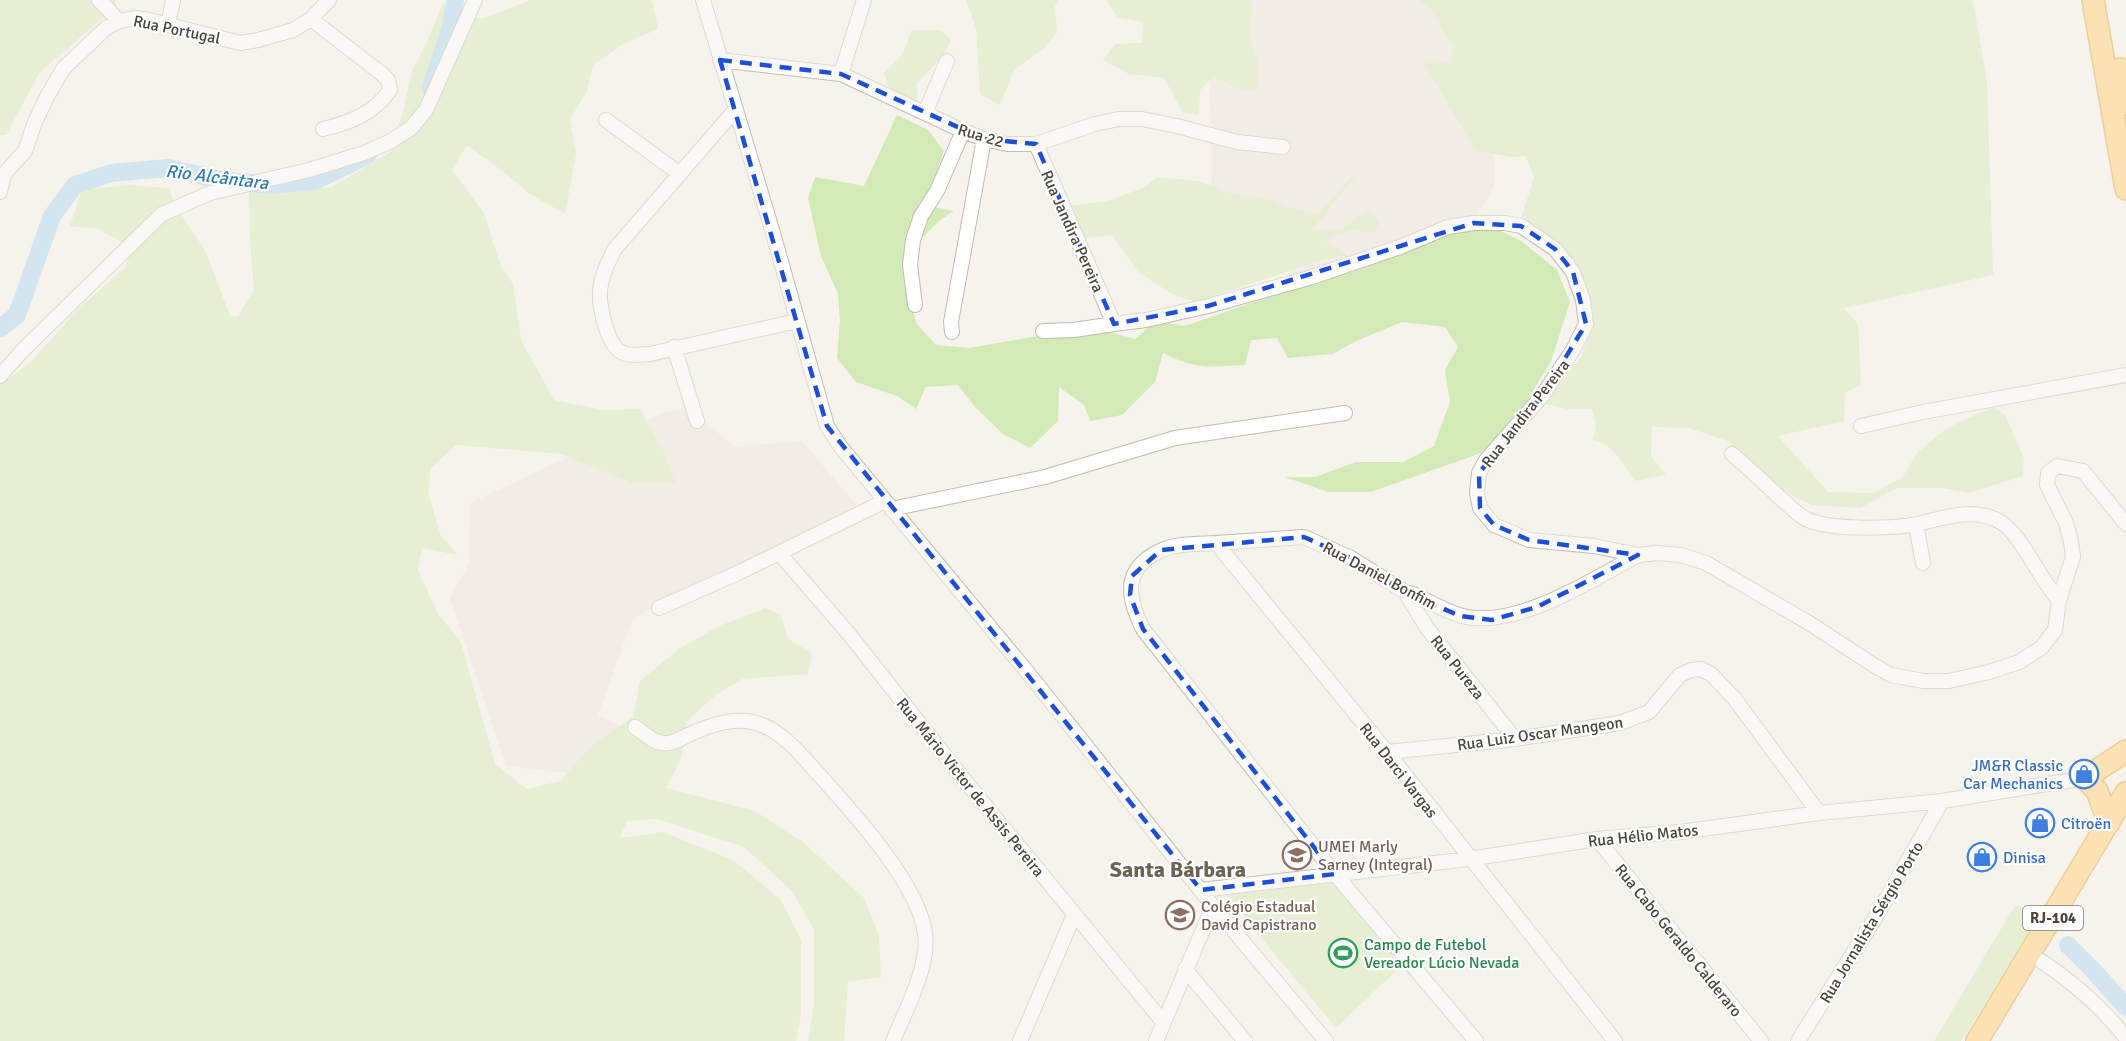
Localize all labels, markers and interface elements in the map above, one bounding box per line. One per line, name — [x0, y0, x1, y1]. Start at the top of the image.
street label: Rua Portugal — [131, 11, 222, 49]
street label: Rua 22 — [955, 120, 1006, 152]
water label: Rio Alcântara — [164, 160, 271, 194]
street label: Rua Jandira Pereira — [1036, 167, 1108, 296]
street label: Rua Jandira Pereira — [1477, 356, 1574, 472]
street label: Rua Daniel Bonfim — [1319, 537, 1440, 614]
street label: Rua Pureza — [1426, 631, 1489, 704]
street label: Rua Mário Victor de Assis Pereira — [892, 694, 1049, 881]
street label: Rua Luiz Oscar Mangeon — [1456, 712, 1624, 756]
street label: Rua Darci Vargas — [1355, 719, 1442, 822]
place label: JM&R Classic Car Mechanics — [1963, 756, 2063, 794]
shop icon: JM&R Classic Car Mechanics — [2068, 758, 2100, 790]
shop icon: Citroën — [2024, 807, 2056, 839]
place label: Citroën — [2061, 814, 2111, 834]
street label: Rua Hélio Matos — [1587, 820, 1699, 852]
place label: UMEI Marly Sarney (Integral) — [1318, 837, 1433, 875]
street label: Rua Jornalista Sérgio Porto — [1816, 838, 1928, 1007]
school or university icon: UMEI Marly Sarney (Integral) — [1281, 839, 1313, 871]
shop icon: Dinisa — [1966, 841, 1998, 873]
place label: Dinisa — [2003, 848, 2046, 868]
district label: Santa Bárbara — [1110, 856, 1246, 883]
street label: Rua Cabo Geraldo Calderaro — [1610, 860, 1746, 1021]
place label: Colégio Estadual David Capistrano — [1201, 897, 1317, 935]
school or university icon: Colégio Estadual David Capistrano — [1164, 899, 1196, 931]
road number: RJ-104 — [2023, 906, 2083, 930]
place label: Campo de Futebol Vereador Lúcio Nevada — [1364, 935, 1519, 973]
sports icon: Campo de Futebol Vereador Lúcio Nevada — [1327, 937, 1359, 969]

